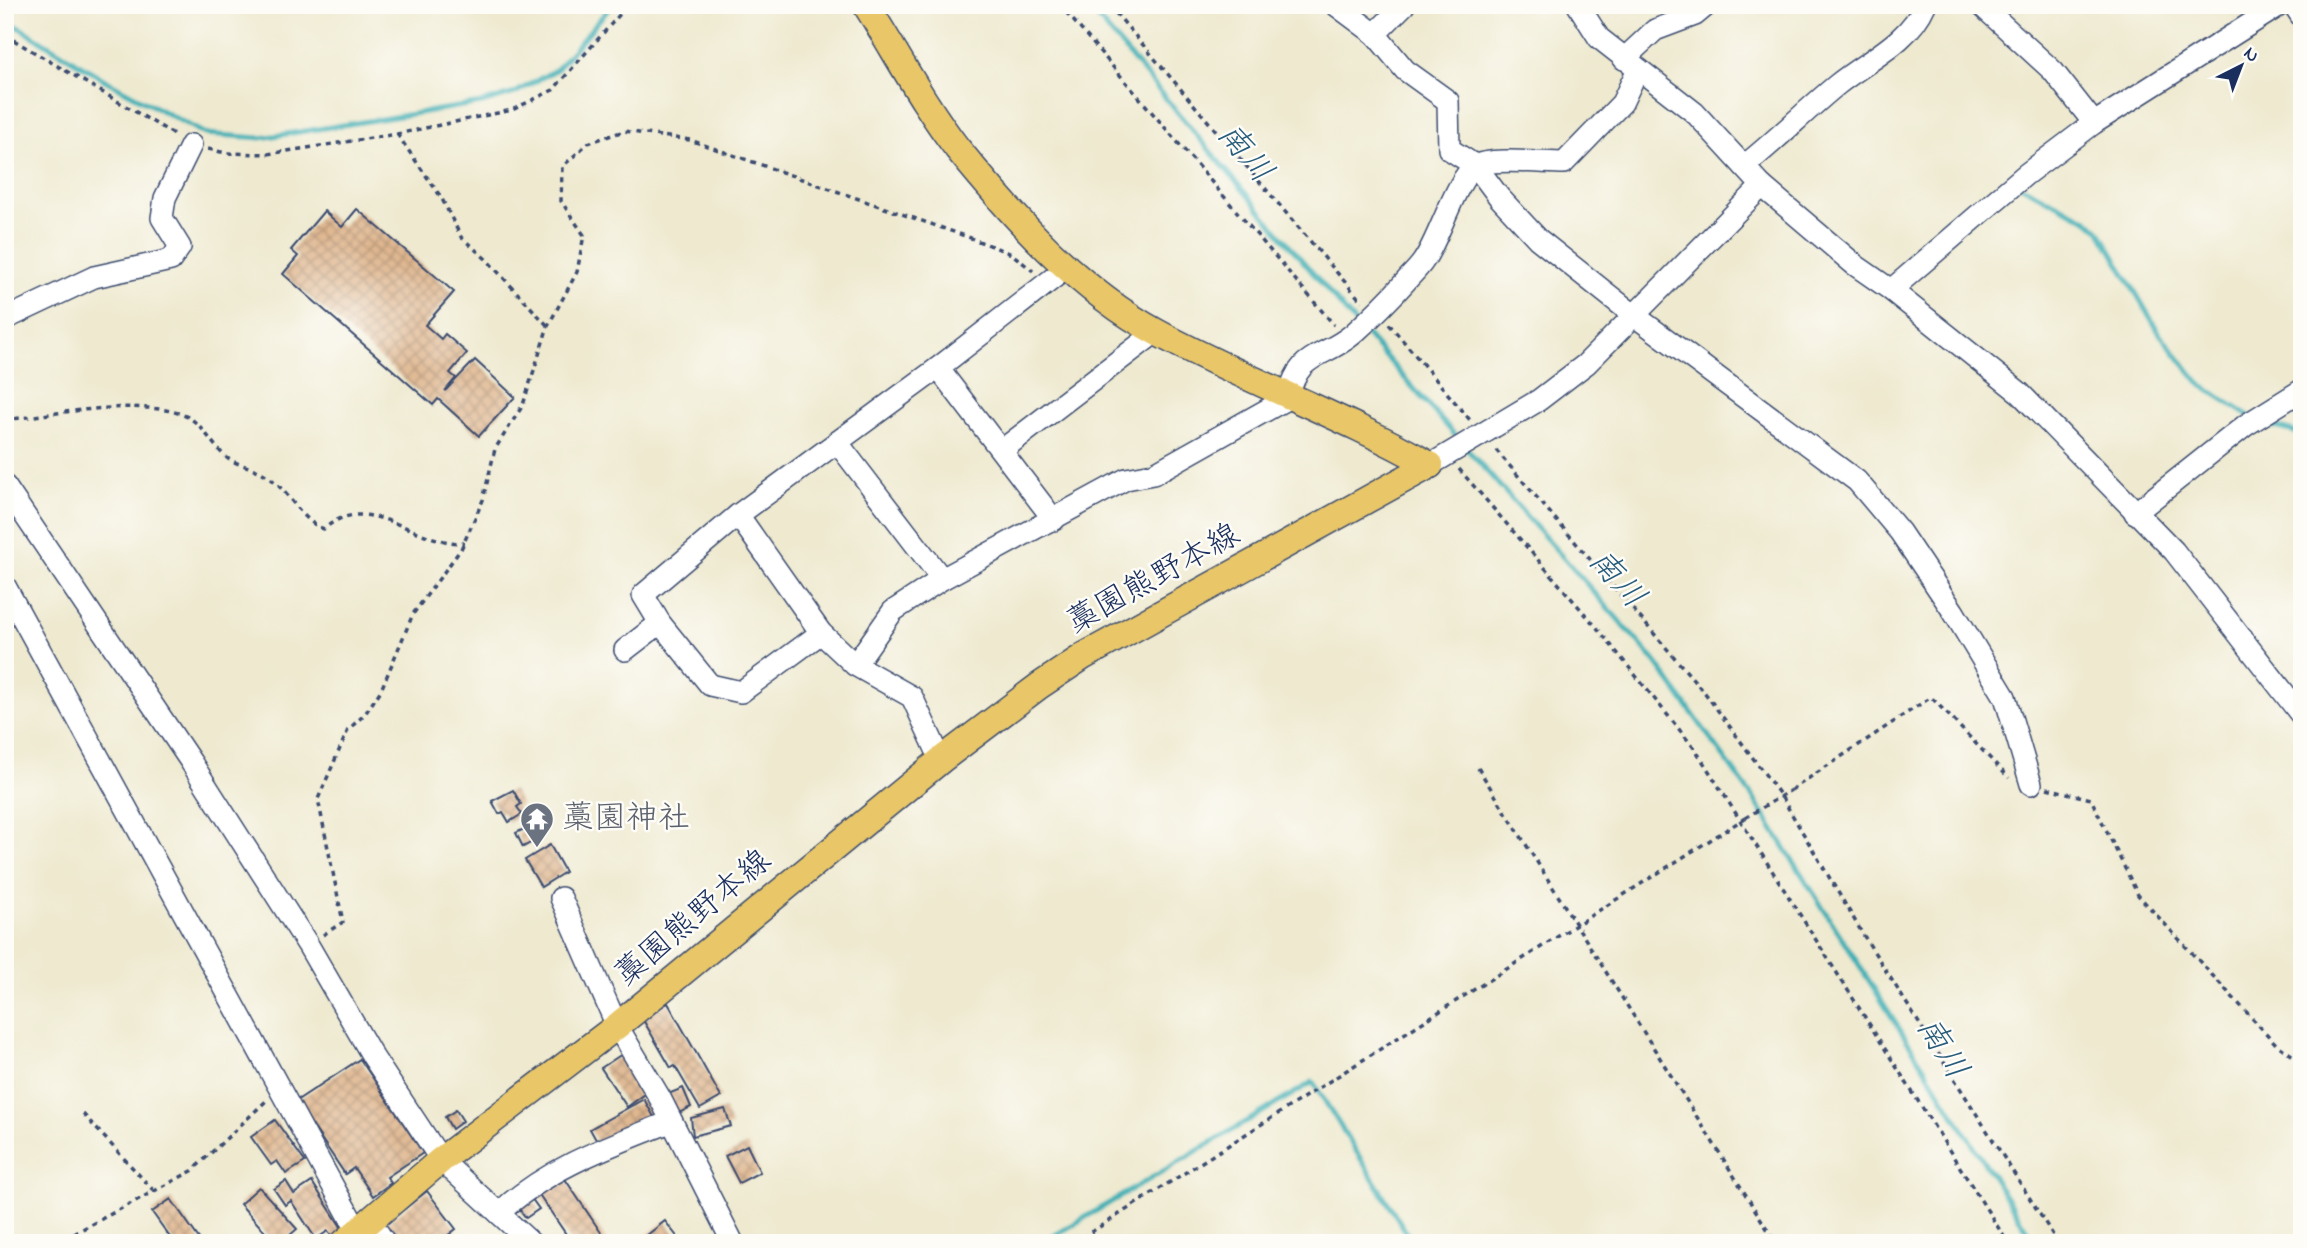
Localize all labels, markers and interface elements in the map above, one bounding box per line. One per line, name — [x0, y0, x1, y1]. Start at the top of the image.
north arrow — [2206, 32, 2276, 102]
text: N — [2237, 41, 2265, 70]
water label: 南川 — [1204, 113, 1284, 195]
street label: 藁園熊野本線 — [1059, 513, 1249, 647]
water label: 南川 — [1576, 539, 1656, 621]
place label: 藁園神社 — [562, 796, 690, 843]
temple icon: 藁園神社 — [518, 800, 556, 849]
street label: 藁園熊野本線 — [605, 839, 783, 999]
water label: 南川 — [1903, 1008, 1979, 1090]

